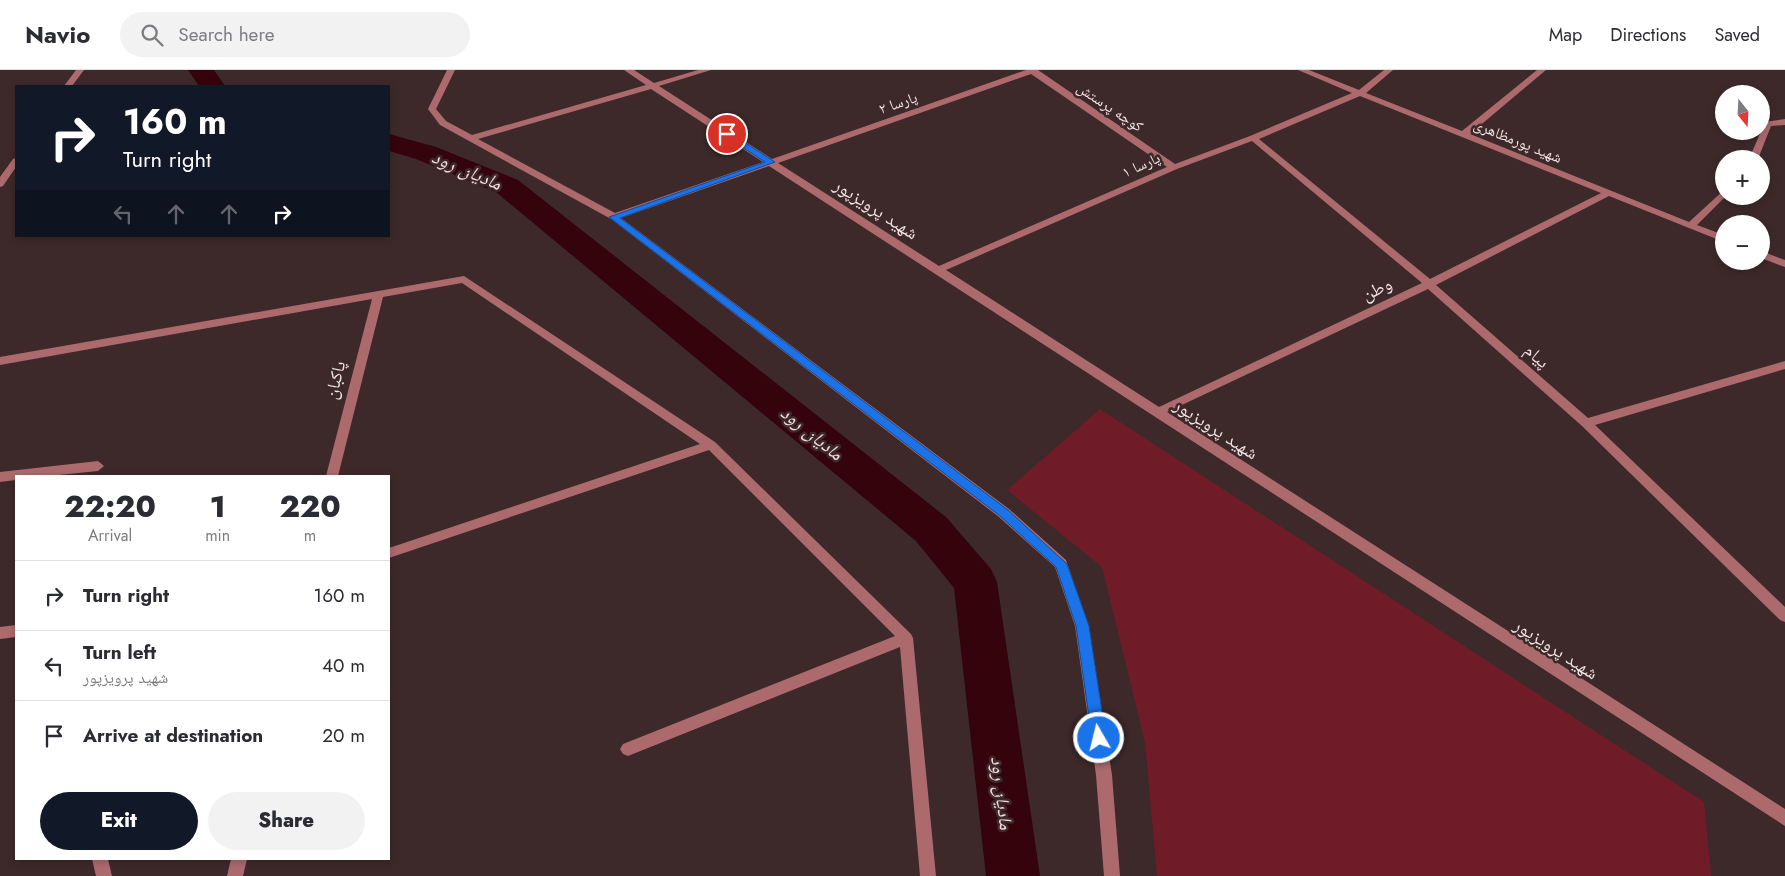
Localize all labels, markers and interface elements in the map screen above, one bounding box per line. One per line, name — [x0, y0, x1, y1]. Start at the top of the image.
search box — [120, 12, 470, 57]
text: Navio — [25, 17, 90, 52]
icon: search — [138, 21, 166, 49]
text: Search here — [178, 21, 274, 48]
text: Map — [1549, 22, 1582, 48]
text: Directions — [1610, 22, 1686, 48]
text: Saved — [1714, 22, 1760, 48]
street label: کوچه پرستش — [1072, 77, 1148, 137]
north arrow — [1715, 85, 1770, 140]
map controls — [1715, 85, 1770, 270]
street label: پارسا ۲ — [876, 86, 920, 120]
text: 160 m — [123, 97, 227, 147]
icon: right — [40, 105, 105, 170]
pin — [706, 113, 748, 155]
street label: شهید پورمظاهری — [1470, 113, 1566, 169]
icon: arrive — [713, 120, 741, 148]
text: Turn right — [123, 143, 211, 175]
water label: مادیان رود — [428, 143, 506, 197]
street label: پارسا ۱ — [1118, 147, 1164, 183]
button: + — [1715, 150, 1770, 205]
street label: شهید پرویزپور — [828, 171, 923, 246]
icon: left — [109, 200, 137, 228]
icon: ahead — [162, 200, 190, 228]
icon: ahead — [215, 200, 243, 228]
icon: right — [268, 200, 296, 228]
button: − — [1715, 215, 1770, 270]
street label: وطن — [1358, 271, 1396, 307]
street label: پیام — [1519, 338, 1555, 374]
street label: پاکبان — [318, 358, 352, 402]
street label: شهید پرویزپور — [1168, 391, 1263, 466]
water label: مادیان رود — [775, 399, 849, 467]
text: 22:20 — [64, 485, 156, 528]
text: 1 — [210, 485, 226, 528]
text: 220 — [279, 485, 341, 528]
text: Arrival — [88, 524, 132, 547]
text: min — [205, 524, 230, 547]
text: m — [304, 524, 316, 547]
icon: right — [40, 582, 68, 610]
text: Turn right — [83, 582, 169, 609]
text: 160 m — [314, 582, 365, 609]
street label: شهید پرویزپور — [1508, 611, 1603, 686]
text: Turn left — [83, 639, 156, 666]
icon: left — [40, 652, 68, 680]
text: 40 m — [322, 652, 365, 679]
text: شهید پرویزپور — [83, 666, 168, 689]
position arrow — [1072, 711, 1124, 763]
icon: arrive — [40, 722, 68, 750]
text: Arrive at destination — [83, 722, 263, 749]
text: 20 m — [322, 722, 365, 749]
water label: مادیان رود — [984, 755, 1020, 832]
button: Exit — [40, 792, 198, 850]
button: Share — [208, 792, 365, 850]

